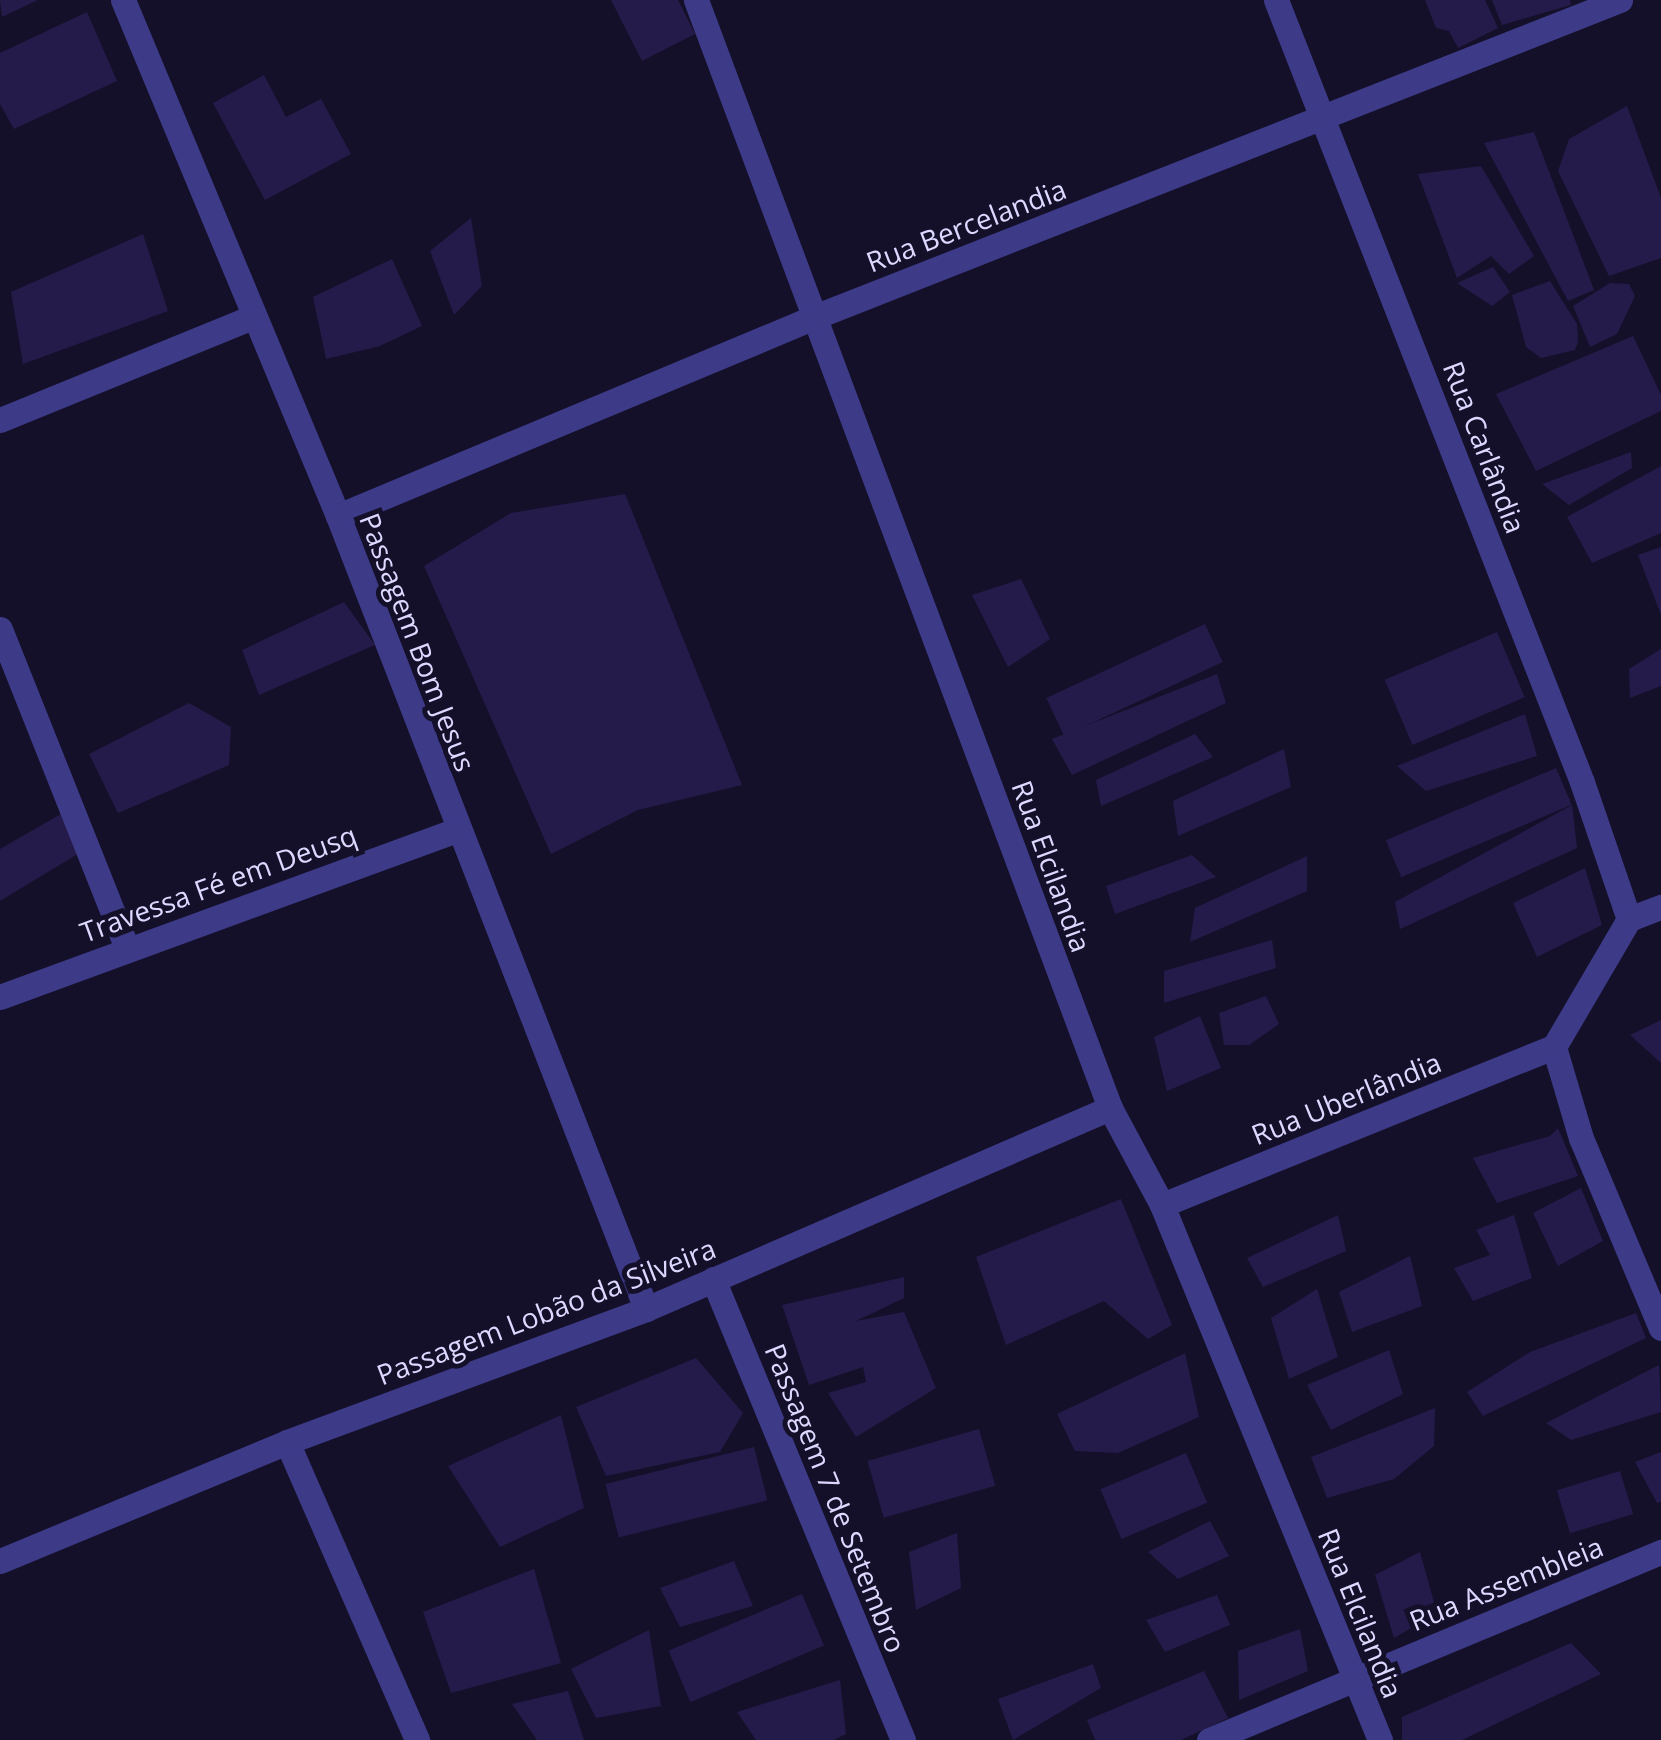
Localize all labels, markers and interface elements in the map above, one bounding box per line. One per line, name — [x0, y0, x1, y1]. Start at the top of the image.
street label: Rua Bercelandia — [861, 171, 1071, 279]
street label: Rua Carlândia — [1437, 356, 1533, 538]
street label: Passagem Bom Jesus — [353, 508, 483, 776]
street label: Rua Elcilandia — [1005, 776, 1099, 956]
street label: Travessa Fé em Deusq — [75, 817, 361, 949]
street label: Rua Uberlândia — [1246, 1045, 1446, 1151]
street label: Passagem Lobão da Silveira — [372, 1231, 720, 1391]
street label: Passagem 7 de Setembro — [759, 1339, 913, 1657]
street label: Rua Elcilandia — [1312, 1523, 1410, 1703]
street label: Rua Assembleia — [1404, 1529, 1608, 1637]

